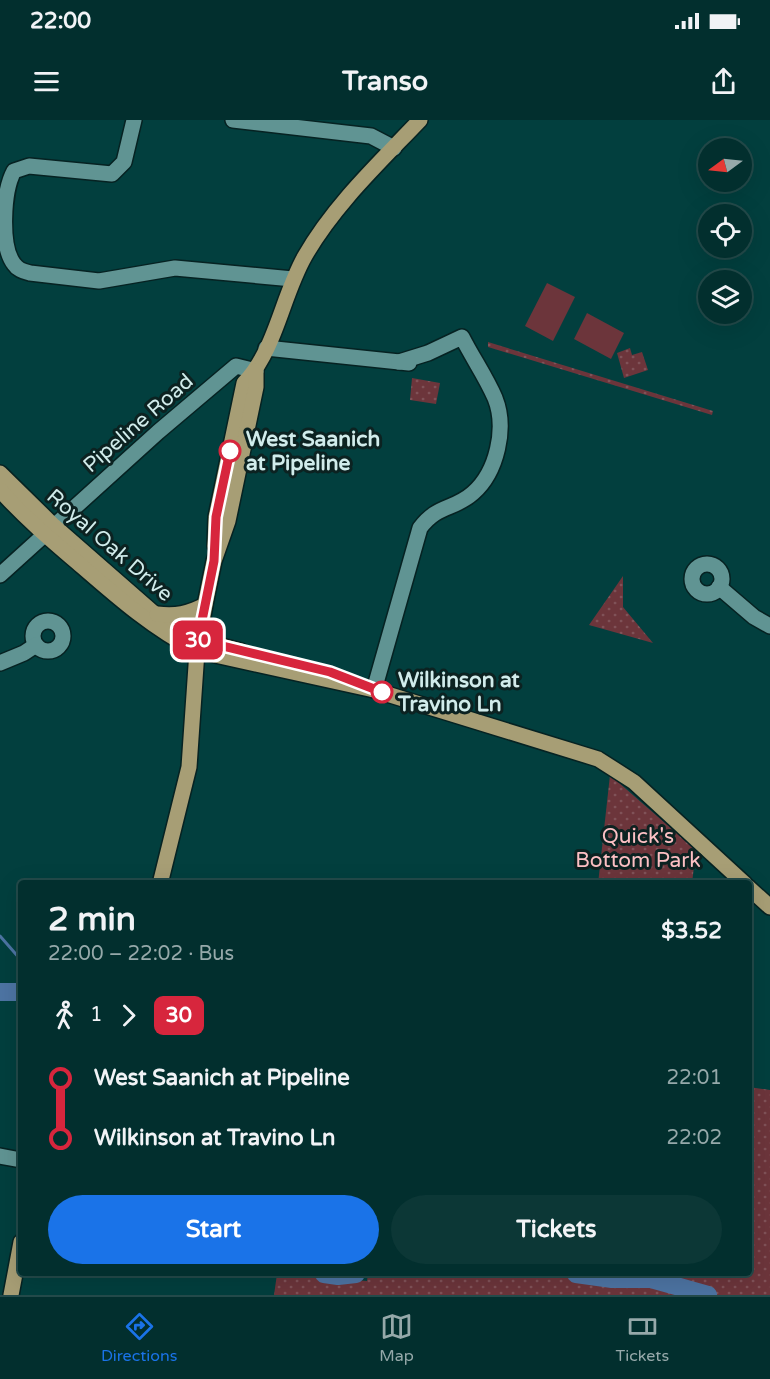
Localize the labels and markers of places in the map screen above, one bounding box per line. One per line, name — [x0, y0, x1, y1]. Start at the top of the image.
place label: West Saanich at Pipeline — [246, 427, 380, 476]
marker: West Saanich at Pipeline — [219, 440, 241, 462]
place label: Wilkinson at Travino Ln — [397, 668, 520, 717]
marker: Wilkinson at Travino Ln — [371, 681, 393, 703]

